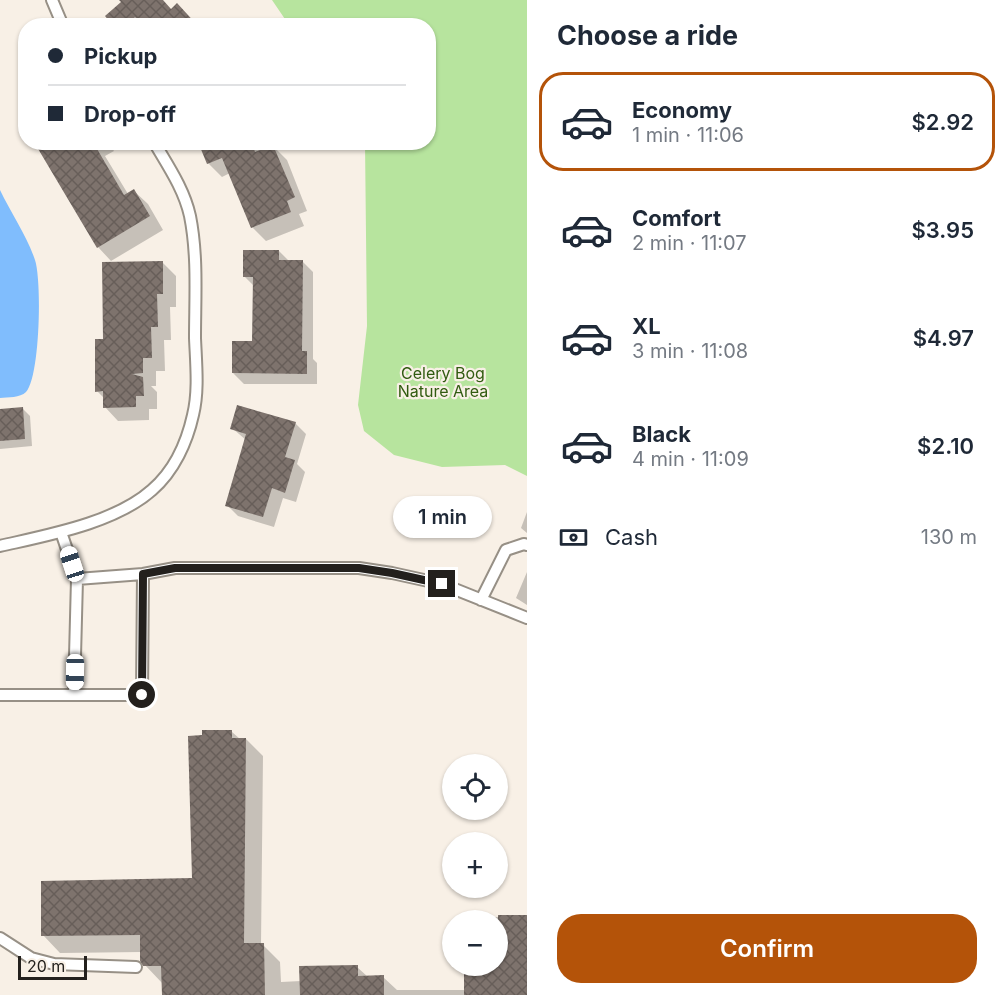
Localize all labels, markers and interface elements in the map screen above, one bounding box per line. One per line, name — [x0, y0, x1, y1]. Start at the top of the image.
text: Choose a ride — [557, 19, 738, 52]
text: Pickup — [84, 43, 158, 69]
icon: car — [560, 95, 614, 149]
text: Economy — [632, 97, 732, 123]
text: Drop-off — [84, 101, 176, 127]
text: $2.92 — [911, 109, 974, 135]
text: 1 min · 11:06 — [632, 123, 744, 147]
icon: car — [560, 203, 614, 257]
text: Comfort — [632, 205, 721, 231]
text: $3.95 — [911, 217, 974, 243]
text: 2 min · 11:07 — [632, 231, 747, 255]
icon: car — [560, 311, 614, 365]
text: XL — [632, 313, 661, 339]
text: $4.97 — [913, 325, 974, 351]
text: 3 min · 11:08 — [632, 339, 748, 363]
park label: Celery Bog Nature Area — [398, 363, 488, 401]
icon: car — [560, 419, 614, 473]
text: Black — [632, 421, 691, 447]
text: $2.10 — [917, 433, 974, 459]
text: 4 min · 11:09 — [632, 447, 749, 471]
callout: 1 min — [392, 497, 492, 539]
text: 1 min — [418, 505, 467, 529]
icon: cash — [557, 521, 590, 554]
text: Cash — [605, 524, 658, 550]
text: 130 m — [921, 525, 977, 549]
car — [58, 544, 86, 584]
route end — [428, 570, 455, 597]
car — [66, 654, 84, 690]
route start — [128, 681, 155, 708]
map controls — [442, 754, 508, 976]
button: locate — [442, 754, 508, 820]
button: + — [442, 832, 508, 898]
button: − — [442, 910, 508, 976]
button: Confirm — [557, 914, 977, 983]
scale bar — [18, 953, 87, 980]
text: 20 m — [27, 956, 65, 976]

